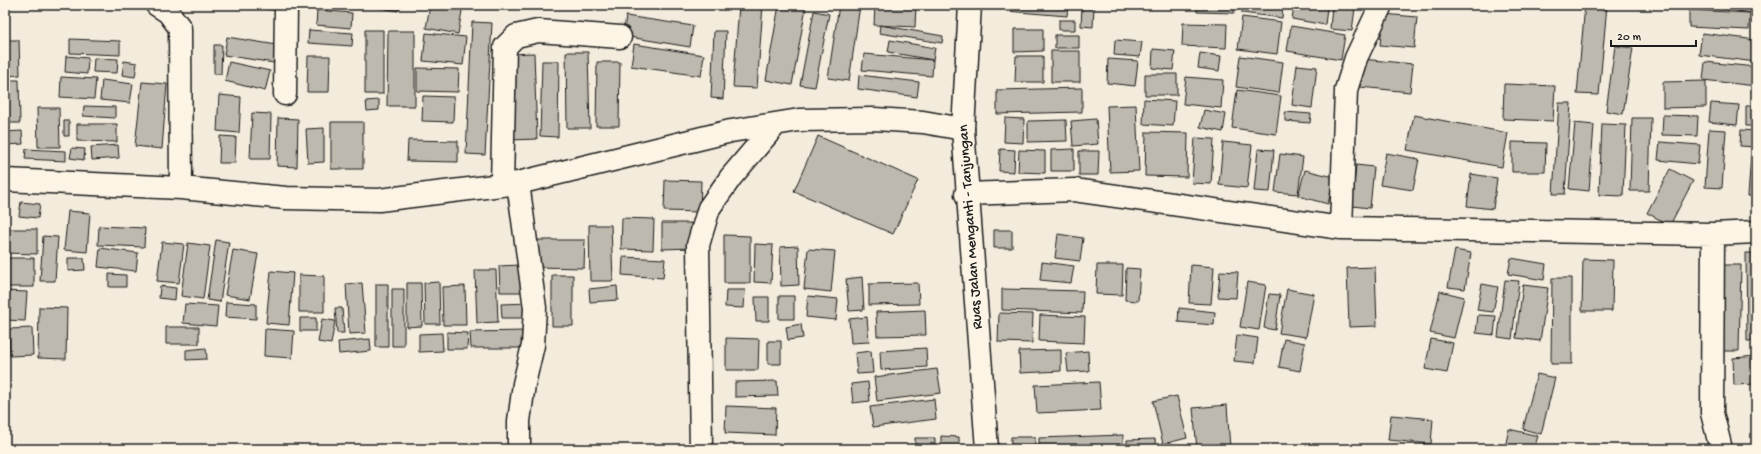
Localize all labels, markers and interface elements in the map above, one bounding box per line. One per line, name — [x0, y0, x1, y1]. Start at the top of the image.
scale bar — [1611, 22, 1696, 48]
text: 20 m — [1617, 31, 1642, 45]
street label: Ruas Jalan Menganti - Tanjungan — [955, 124, 987, 330]

